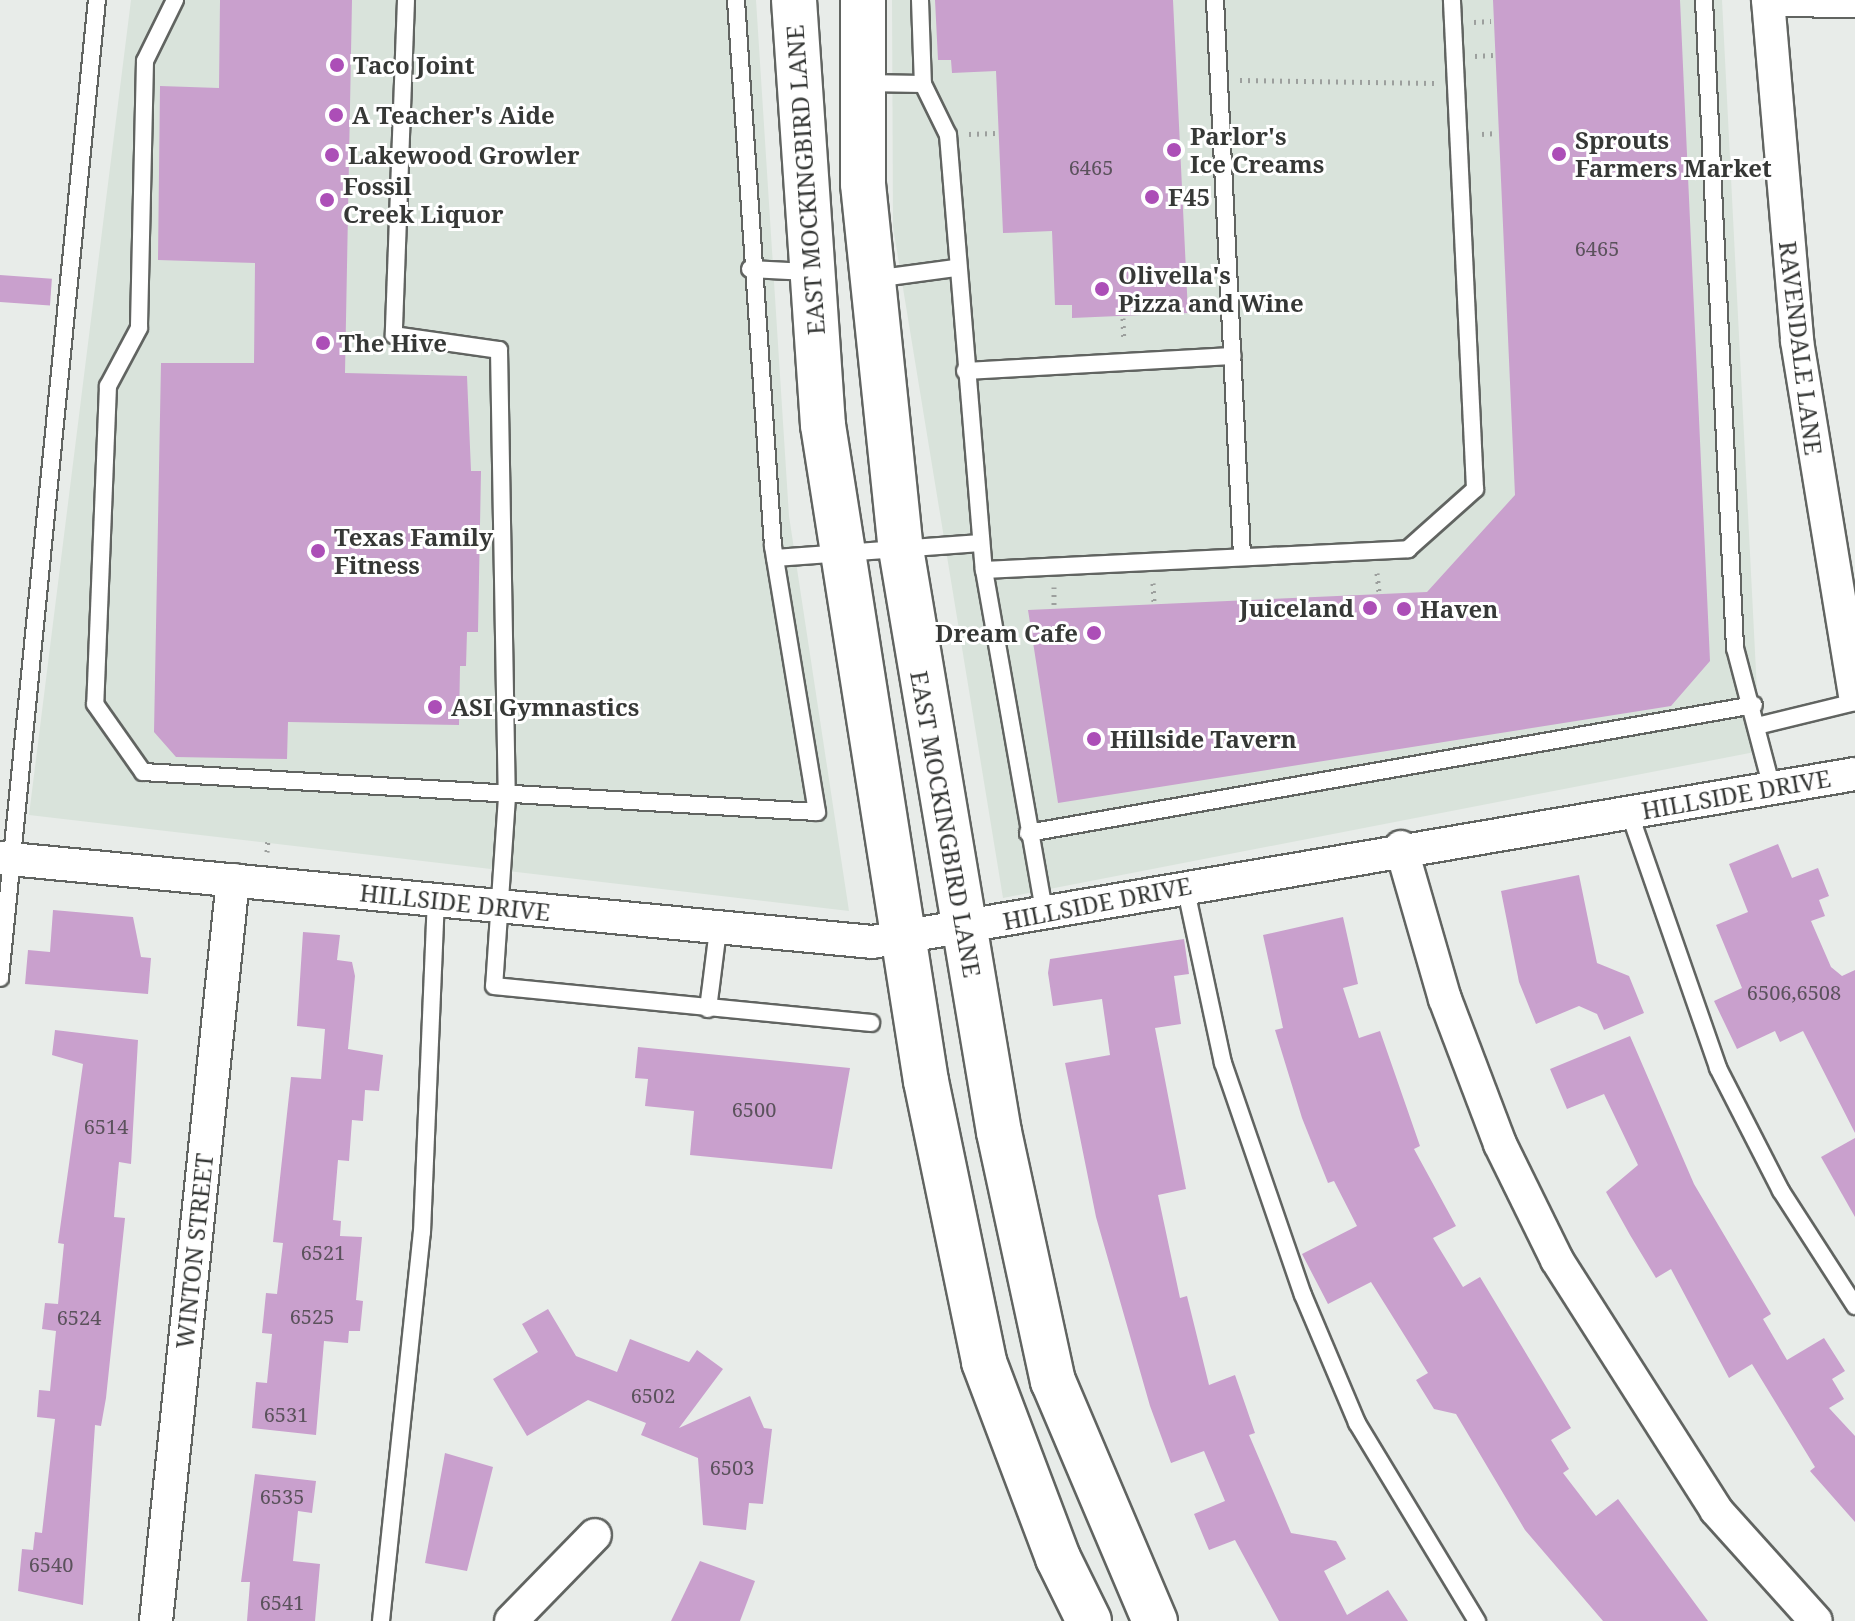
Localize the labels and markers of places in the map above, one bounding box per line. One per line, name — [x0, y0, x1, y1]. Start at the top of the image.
place label: Taco Joint — [353, 51, 474, 79]
marker: Taco Joint — [328, 56, 346, 74]
place label: A Teacher's Aide — [352, 101, 555, 129]
marker: A Teacher's Aide — [327, 106, 345, 124]
place label: Parlor's Ice Creams — [1190, 122, 1324, 178]
place label: Sprouts Farmers Market — [1575, 126, 1772, 182]
place label: Lakewood Growler — [348, 141, 580, 169]
marker: Parlor's Ice Creams — [1165, 141, 1183, 159]
marker: Sprouts Farmers Market — [1550, 145, 1568, 163]
marker: Lakewood Growler — [323, 146, 341, 164]
place label: Fossil Creek Liquor — [343, 172, 504, 228]
place label: F45 — [1168, 183, 1210, 211]
marker: F45 — [1143, 188, 1161, 206]
marker: Fossil Creek Liquor — [318, 191, 336, 209]
place label: Olivella's Pizza and Wine — [1118, 261, 1304, 317]
marker: Olivella's Pizza and Wine — [1093, 280, 1111, 298]
place label: The Hive — [339, 329, 447, 357]
marker: The Hive — [314, 334, 332, 352]
place label: Texas Family Fitness — [334, 523, 493, 579]
marker: Texas Family Fitness — [309, 542, 327, 560]
place label: Juiceland — [1239, 594, 1354, 622]
place label: Haven — [1420, 595, 1498, 623]
marker: Juiceland — [1361, 599, 1379, 617]
marker: Haven — [1395, 600, 1413, 618]
place label: Dream Cafe — [935, 619, 1078, 647]
marker: Dream Cafe — [1085, 624, 1103, 642]
place label: ASI Gymnastics — [451, 693, 639, 721]
marker: ASI Gymnastics — [426, 698, 444, 716]
place label: Hillside Tavern — [1110, 725, 1297, 753]
marker: Hillside Tavern — [1085, 730, 1103, 748]

